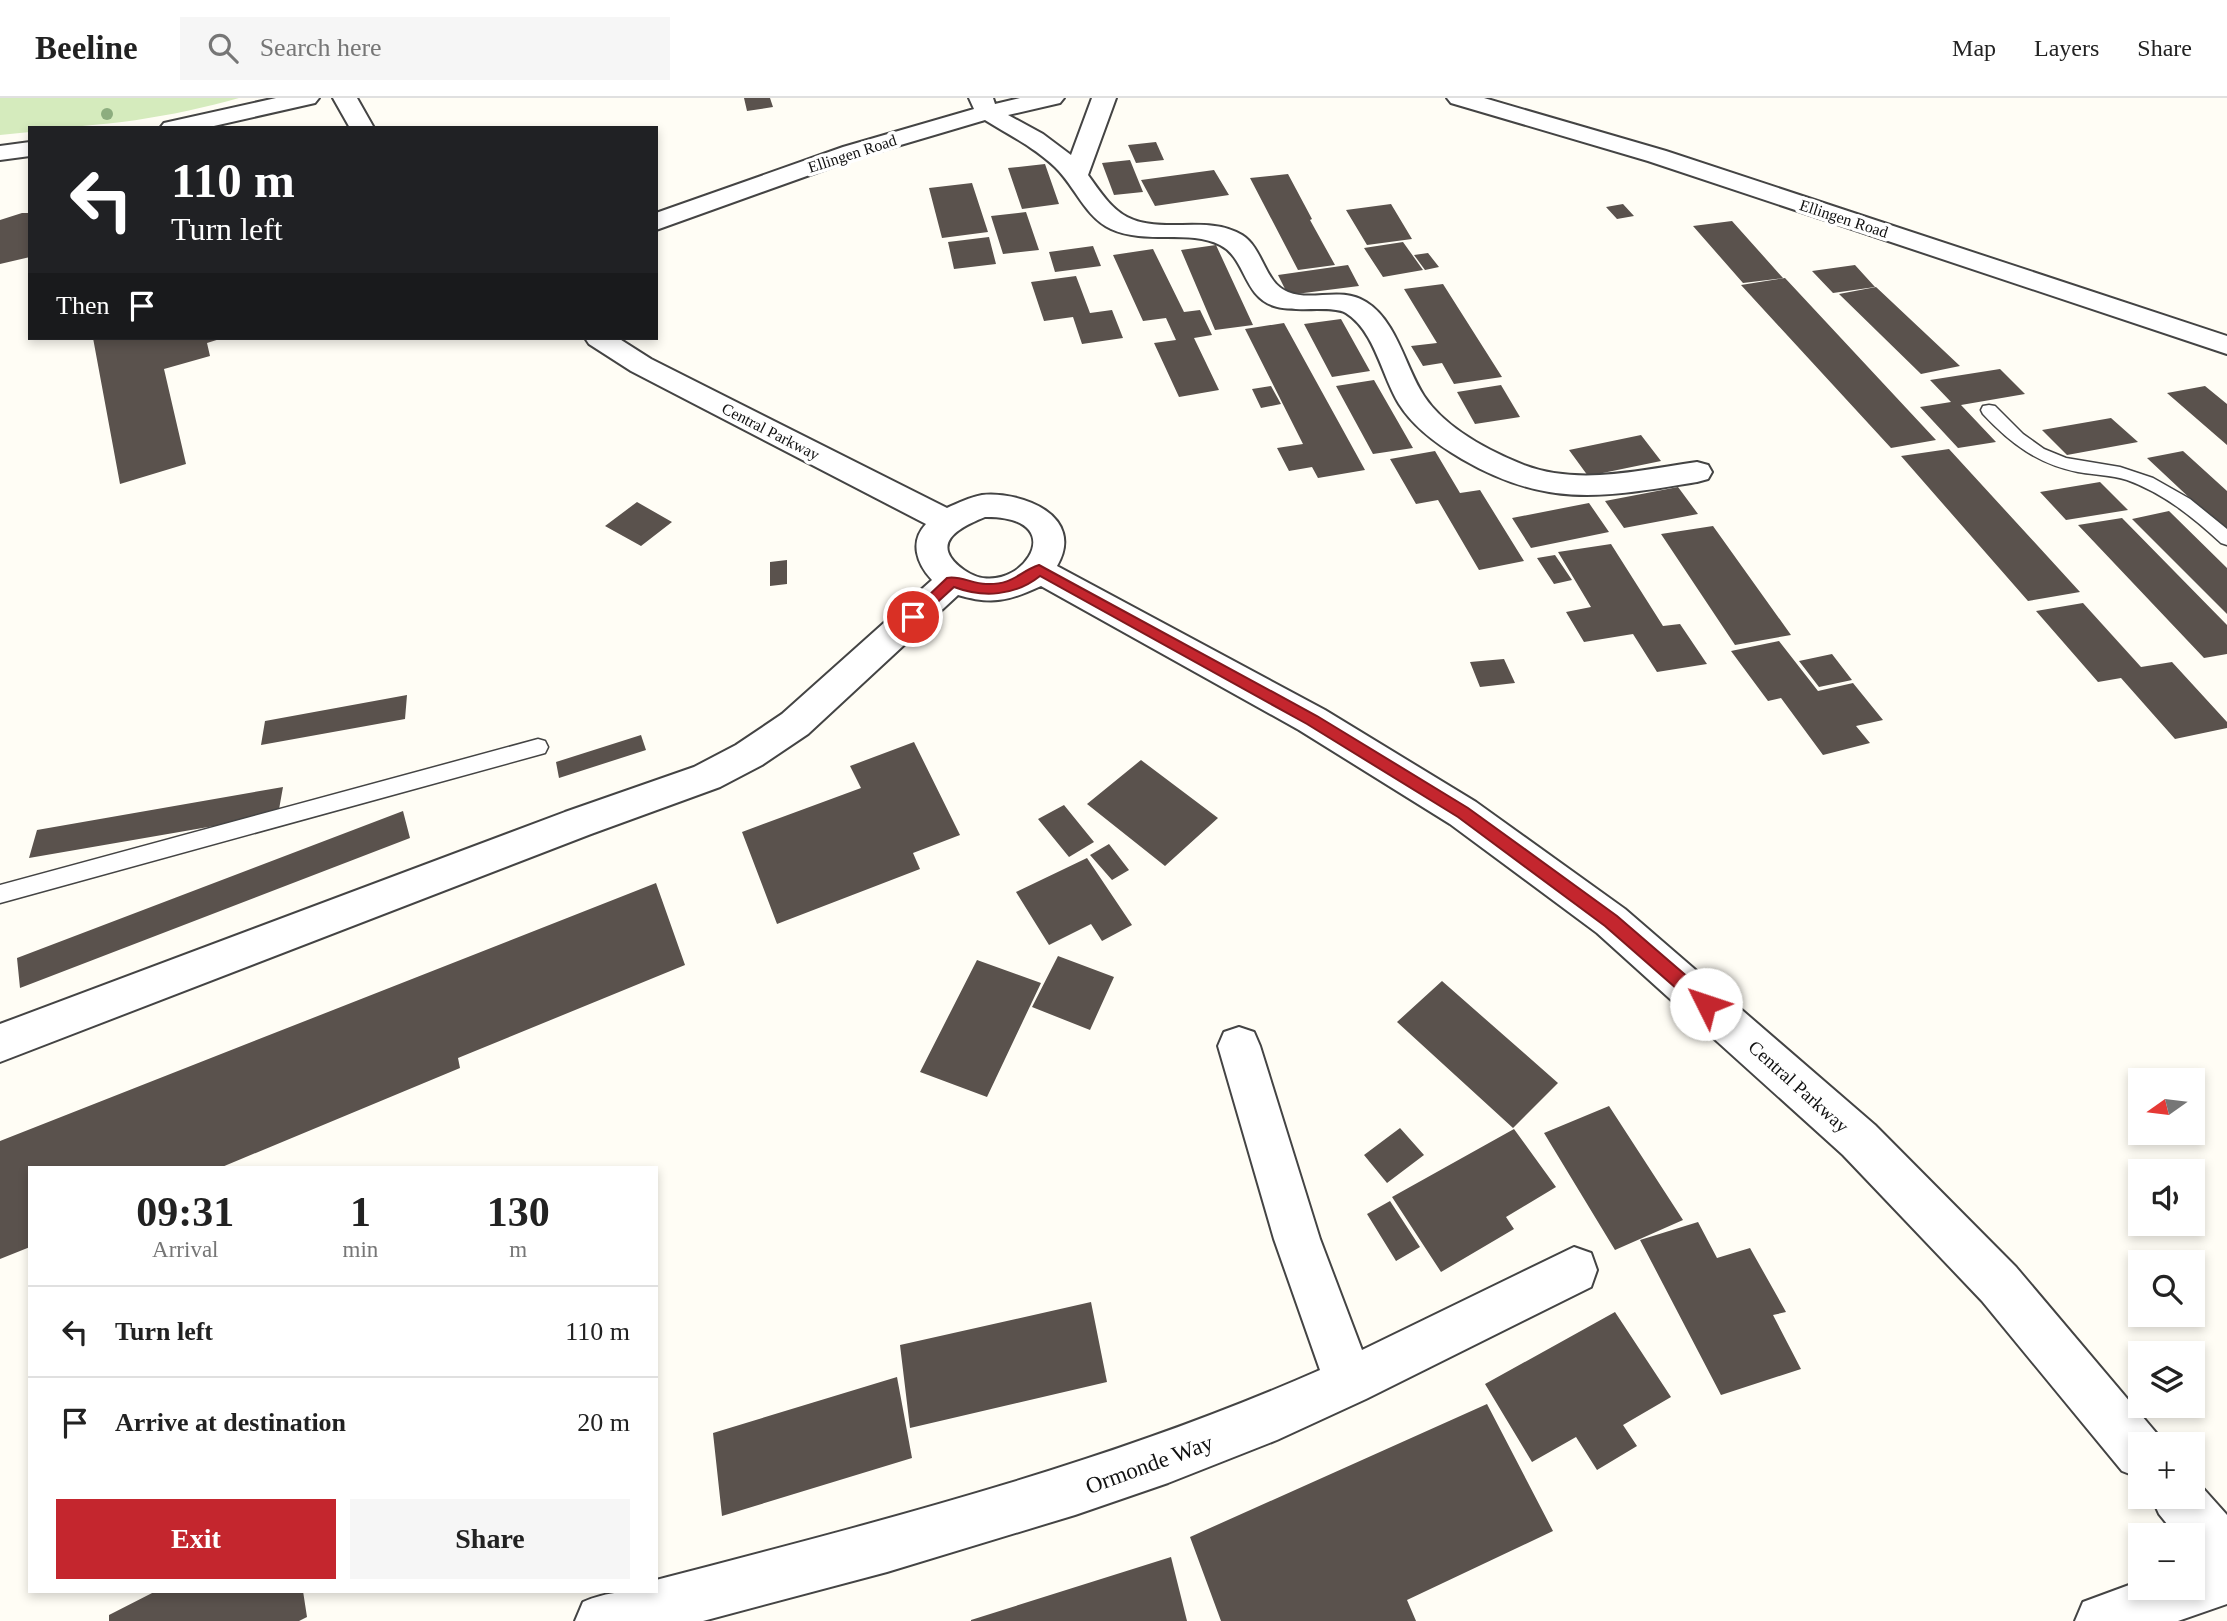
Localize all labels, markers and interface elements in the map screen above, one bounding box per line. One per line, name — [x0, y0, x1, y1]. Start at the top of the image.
search box — [180, 17, 670, 80]
icon: search — [204, 29, 242, 67]
text: Beeline — [35, 30, 138, 66]
text: Search here — [260, 33, 382, 62]
text: Map — [1952, 35, 1996, 61]
text: Layers — [2034, 35, 2099, 61]
text: Share — [2137, 35, 2192, 61]
street label: Ellingen Road — [806, 131, 899, 177]
text: 110 m — [171, 153, 295, 208]
icon: left — [56, 154, 147, 245]
street label: Ellingen Road — [1797, 196, 1890, 242]
text: Turn left — [171, 211, 283, 247]
icon: arrive — [123, 287, 161, 325]
text: Then — [56, 291, 109, 320]
street label: Central Parkway — [719, 400, 822, 464]
pin — [883, 587, 943, 647]
icon: arrive — [894, 598, 932, 636]
position arrow — [1669, 967, 1743, 1041]
street label: Central Parkway — [1744, 1036, 1853, 1137]
north arrow — [2128, 1068, 2205, 1144]
map controls — [2128, 1068, 2205, 1600]
button: sound — [2128, 1159, 2205, 1236]
text: 09:31 — [136, 1189, 234, 1235]
text: 1 — [350, 1189, 371, 1235]
text: 130 — [487, 1189, 550, 1235]
text: Arrival — [152, 1237, 219, 1262]
text: min — [343, 1237, 378, 1262]
text: m — [509, 1237, 527, 1262]
button: search — [2128, 1250, 2205, 1327]
icon: left — [56, 1313, 94, 1351]
text: Turn left — [115, 1317, 213, 1346]
text: 110 m — [565, 1317, 630, 1346]
button: layers — [2128, 1341, 2205, 1418]
icon: arrive — [56, 1404, 94, 1442]
text: Arrive at destination — [115, 1408, 346, 1437]
text: 20 m — [577, 1408, 630, 1437]
street label: Ormonde Way — [1082, 1430, 1217, 1499]
button: + — [2128, 1432, 2205, 1509]
button: Exit — [56, 1499, 336, 1579]
button: Share — [350, 1499, 630, 1579]
button: − — [2128, 1523, 2205, 1600]

